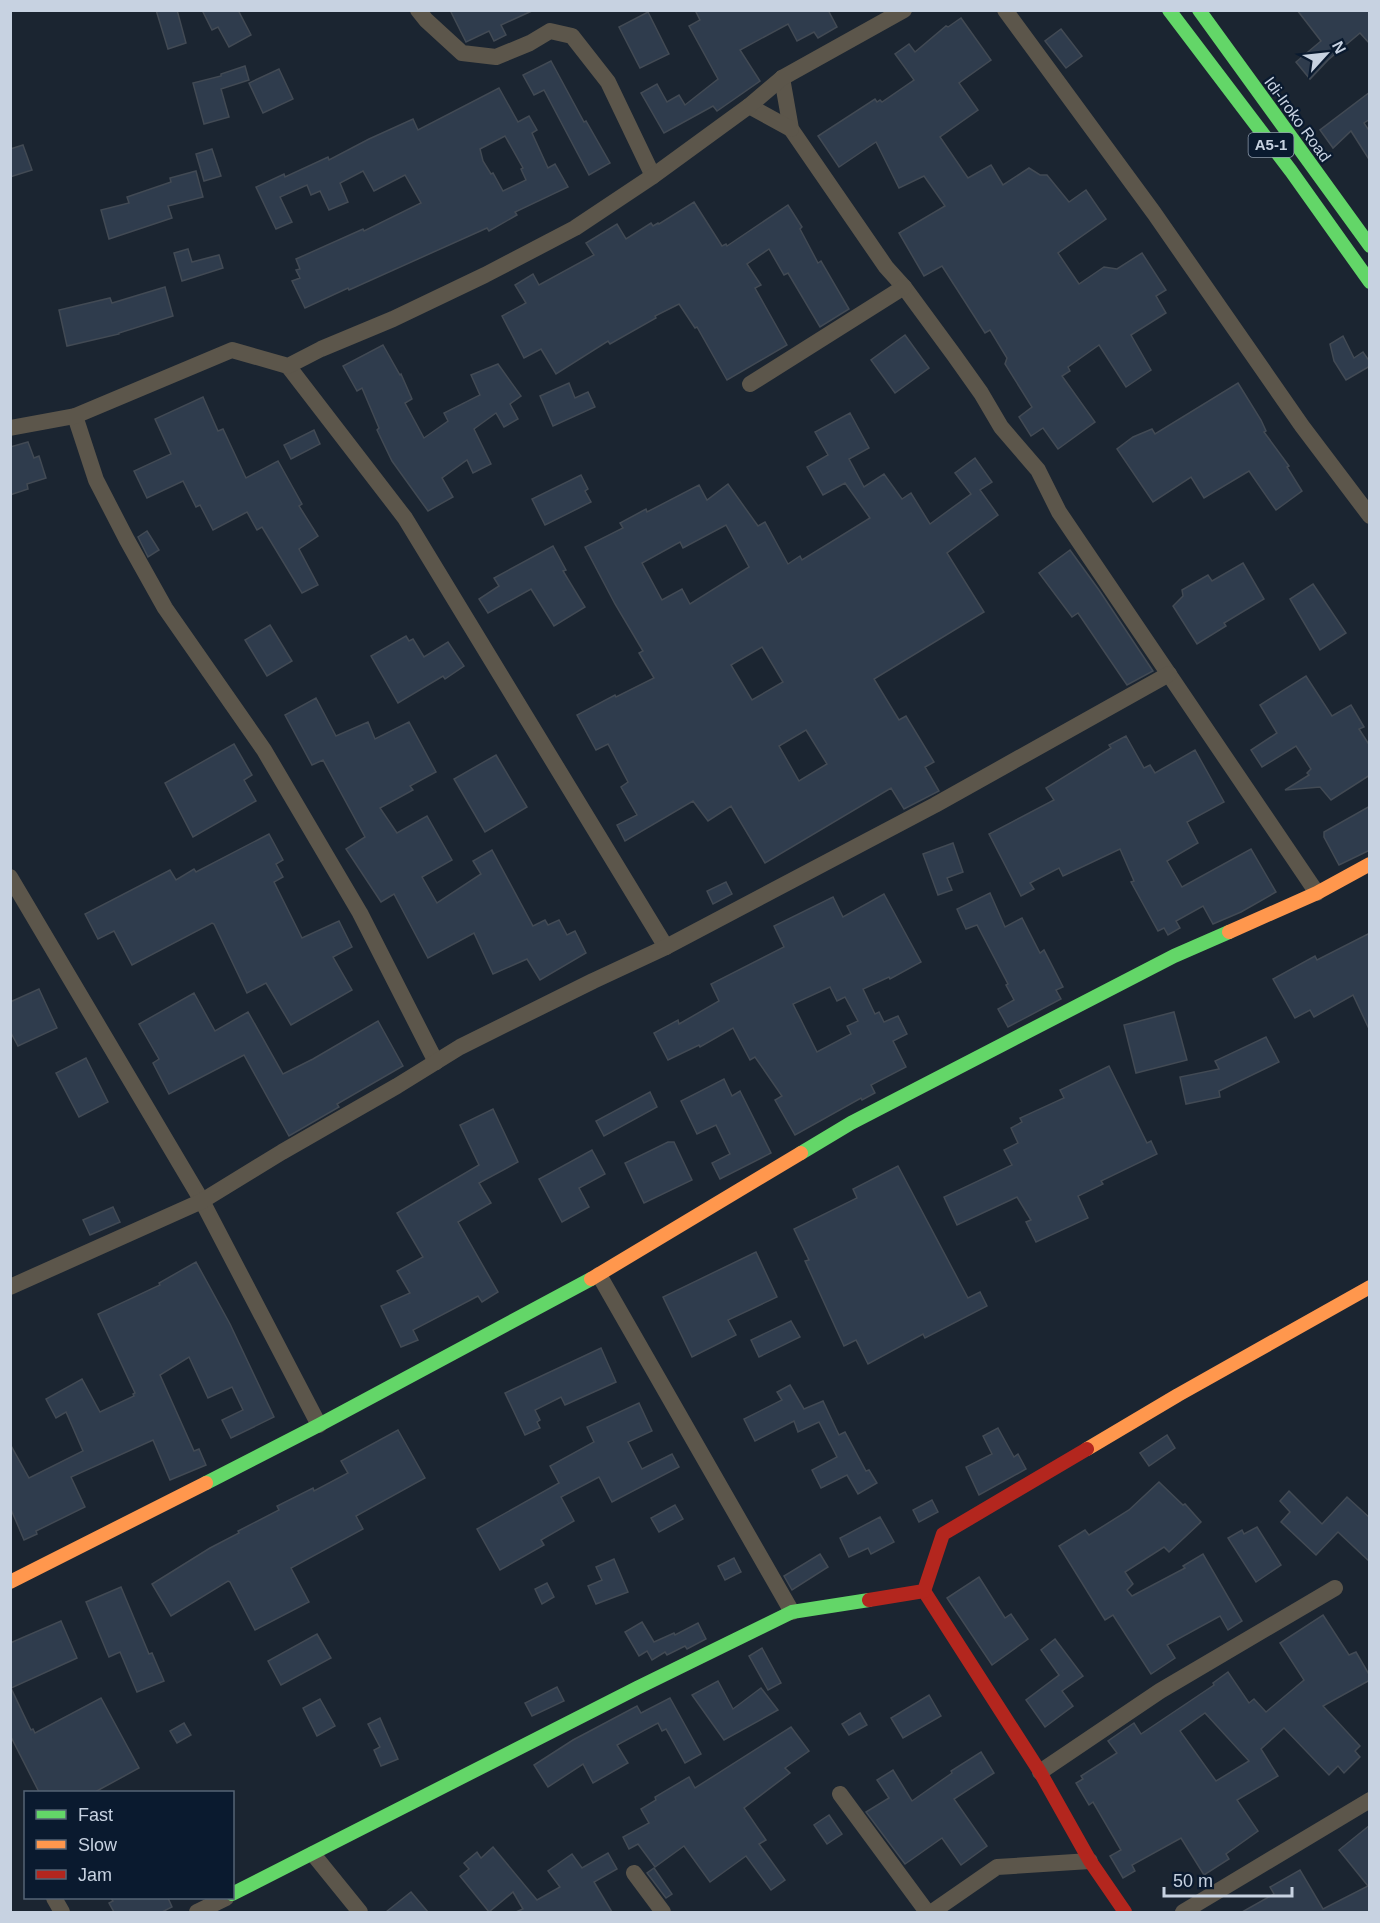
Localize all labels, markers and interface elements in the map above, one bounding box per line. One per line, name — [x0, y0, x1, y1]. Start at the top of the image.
north arrow — [1296, 24, 1356, 84]
text: N — [1329, 38, 1349, 56]
street label: Idi-Iroko Road — [1261, 74, 1334, 165]
road number: A5-1 — [1248, 133, 1294, 157]
legend — [24, 1791, 234, 1899]
text: Fast — [78, 1805, 113, 1825]
text: Slow — [78, 1835, 118, 1855]
scale bar — [1164, 1860, 1292, 1898]
text: Jam — [78, 1865, 112, 1885]
text: 50 m — [1173, 1871, 1213, 1891]

